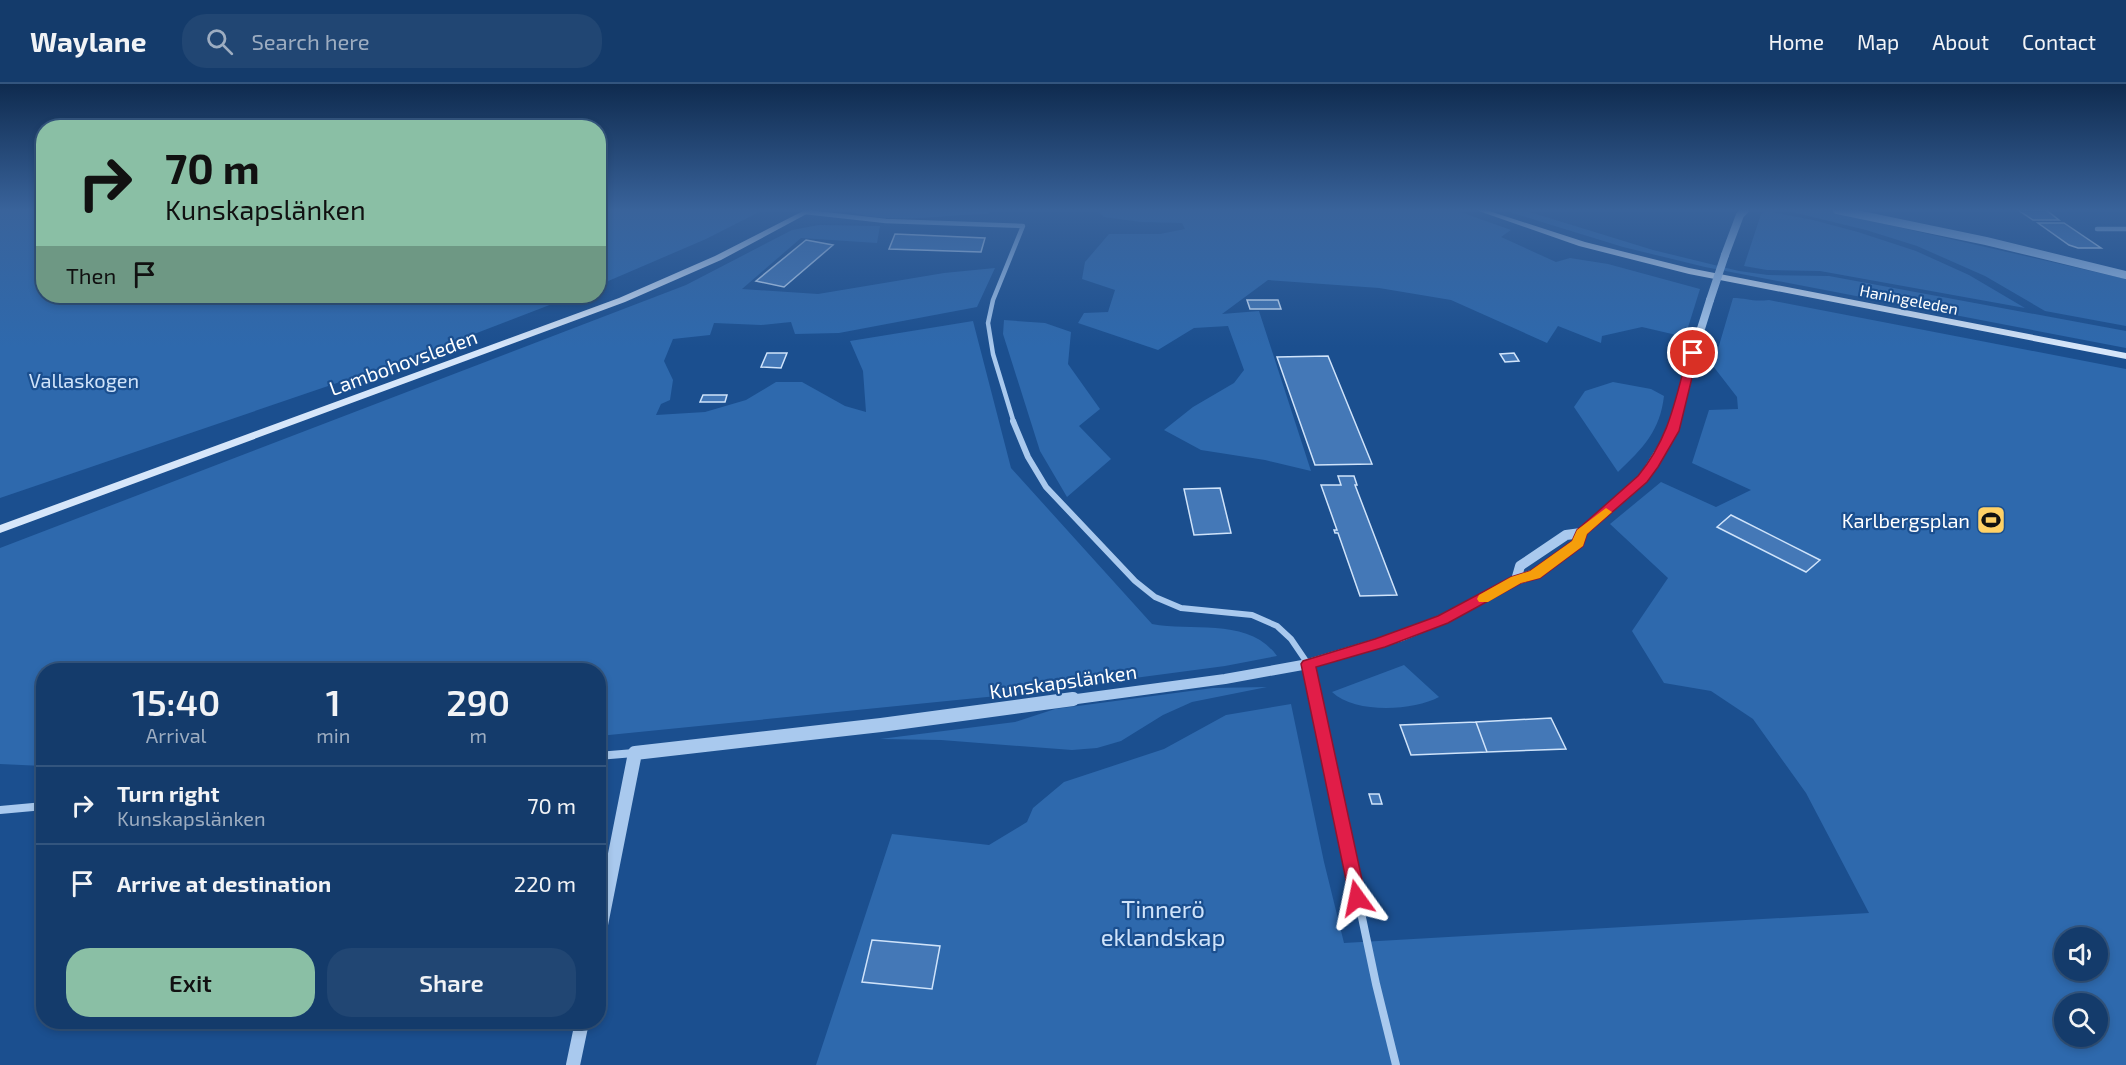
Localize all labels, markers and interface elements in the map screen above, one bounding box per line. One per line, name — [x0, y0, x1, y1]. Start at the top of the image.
search box — [182, 14, 602, 68]
text: Waylane — [30, 24, 146, 58]
icon: search — [203, 25, 236, 58]
text: Search here — [251, 28, 370, 54]
text: Home — [1768, 29, 1824, 54]
text: Map — [1857, 29, 1899, 54]
text: About — [1932, 29, 1989, 54]
text: Contact — [2022, 29, 2096, 54]
text: 70 m — [165, 142, 260, 192]
icon: right — [66, 144, 144, 222]
text: Kunskapslänken — [165, 193, 366, 225]
icon: arrive — [128, 258, 161, 291]
text: Then — [66, 262, 116, 288]
street label: Haningeleden — [1858, 280, 1960, 318]
street label: Lambohovsleden — [326, 324, 480, 400]
pin — [1667, 327, 1718, 378]
icon: arrive — [1676, 336, 1709, 369]
park label: Vallaskogen — [29, 368, 139, 392]
sports icon: Karlbergsplan — [1975, 504, 2007, 536]
place label: Karlbergsplan — [1842, 508, 1970, 532]
street label: Kunskapslänken — [988, 659, 1138, 703]
text: 15:40 — [132, 680, 220, 723]
text: 1 — [326, 680, 341, 723]
text: 290 — [446, 680, 510, 723]
text: Arrival — [146, 723, 207, 747]
text: min — [316, 723, 350, 747]
text: m — [469, 723, 487, 747]
text: Turn right — [117, 780, 219, 806]
icon: right — [66, 789, 99, 822]
text: 70 m — [527, 792, 576, 818]
text: Kunskapslänken — [117, 806, 266, 830]
position arrow — [1325, 866, 1389, 930]
icon: arrive — [66, 867, 99, 900]
text: Arrive at destination — [117, 870, 331, 896]
text: 220 m — [514, 870, 576, 896]
park label: Tinnerö eklandskap — [1101, 894, 1225, 951]
map controls — [2054, 927, 2108, 1047]
button: sound — [2054, 927, 2108, 981]
button: Exit — [66, 948, 315, 1017]
button: Share — [327, 948, 576, 1017]
button: search — [2054, 993, 2108, 1047]

